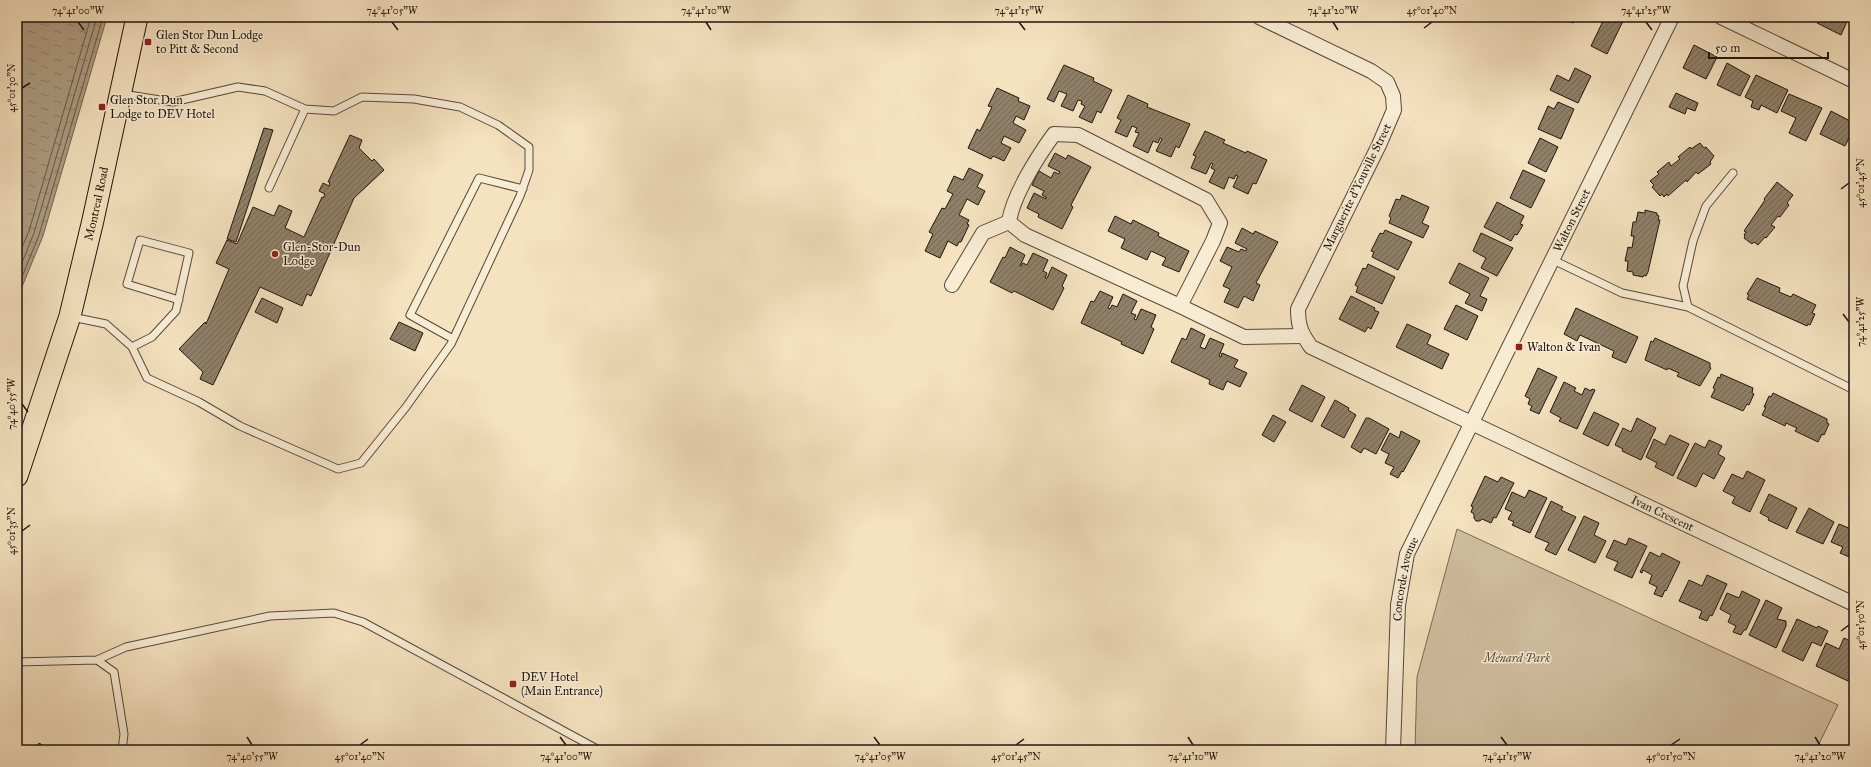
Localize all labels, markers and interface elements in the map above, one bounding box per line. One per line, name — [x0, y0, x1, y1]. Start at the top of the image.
text: 74°41'00"W — [52, 5, 105, 17]
text: 74°41'05"W — [367, 5, 418, 17]
text: 74°41'10"W — [681, 5, 732, 17]
text: 74°41'15"W — [995, 5, 1044, 17]
text: 74°41'20"W — [1307, 5, 1359, 17]
text: 45°01'40"N — [1407, 5, 1458, 17]
text: 74°41'25"W — [1621, 5, 1671, 17]
place label: Glen Stor Dun Lodge to Pitt & Second — [156, 28, 263, 56]
scale bar — [1709, 34, 1828, 60]
marker: Glen Stor Dun Lodge to Pitt & Second — [143, 37, 153, 47]
text: 50 m — [1715, 41, 1740, 55]
text: 45°01'30"N — [6, 63, 18, 112]
place label: Glen Stor Dun Lodge to DEV Hotel — [110, 93, 216, 122]
marker: Glen Stor Dun Lodge to DEV Hotel — [97, 102, 107, 112]
street label: Marguerite d'Youville Street — [1320, 120, 1395, 253]
text: 45°01'45"N — [1855, 158, 1867, 208]
street label: Montreal Road — [81, 165, 111, 242]
street label: Walton Street — [1550, 186, 1593, 254]
place label: Glen-Stor-Dun Lodge — [283, 240, 361, 269]
marker: Glen-Stor-Dun Lodge — [270, 249, 280, 259]
text: 74°41'25"W — [1855, 297, 1867, 347]
place label: Walton & Ivan — [1527, 340, 1601, 354]
marker: Walton & Ivan — [1514, 342, 1524, 352]
text: 74°40'55"W — [6, 378, 18, 430]
street label: Ivan Crescent — [1629, 493, 1697, 534]
text: 45°01'35"N — [6, 507, 18, 555]
street label: Concorde Avenue — [1390, 535, 1421, 621]
text: 45°01'50"N — [1855, 600, 1867, 650]
park label: Ménard Park — [1483, 651, 1551, 665]
place label: DEV Hotel (Main Entrance) — [521, 670, 603, 698]
marker: DEV Hotel (Main Entrance) — [508, 679, 518, 689]
text: 74°40'55"W — [226, 751, 278, 763]
text: 45°01'40"N — [335, 751, 386, 763]
text: 74°41'00"W — [540, 751, 593, 763]
text: 74°41'05"W — [855, 751, 906, 763]
text: 45°01'45"N — [991, 751, 1041, 763]
text: 74°41'10"W — [1168, 751, 1219, 763]
text: 74°41'15"W — [1483, 751, 1532, 763]
text: 45°01'50"N — [1646, 751, 1696, 763]
text: 74°41'20"W — [1794, 751, 1846, 763]

